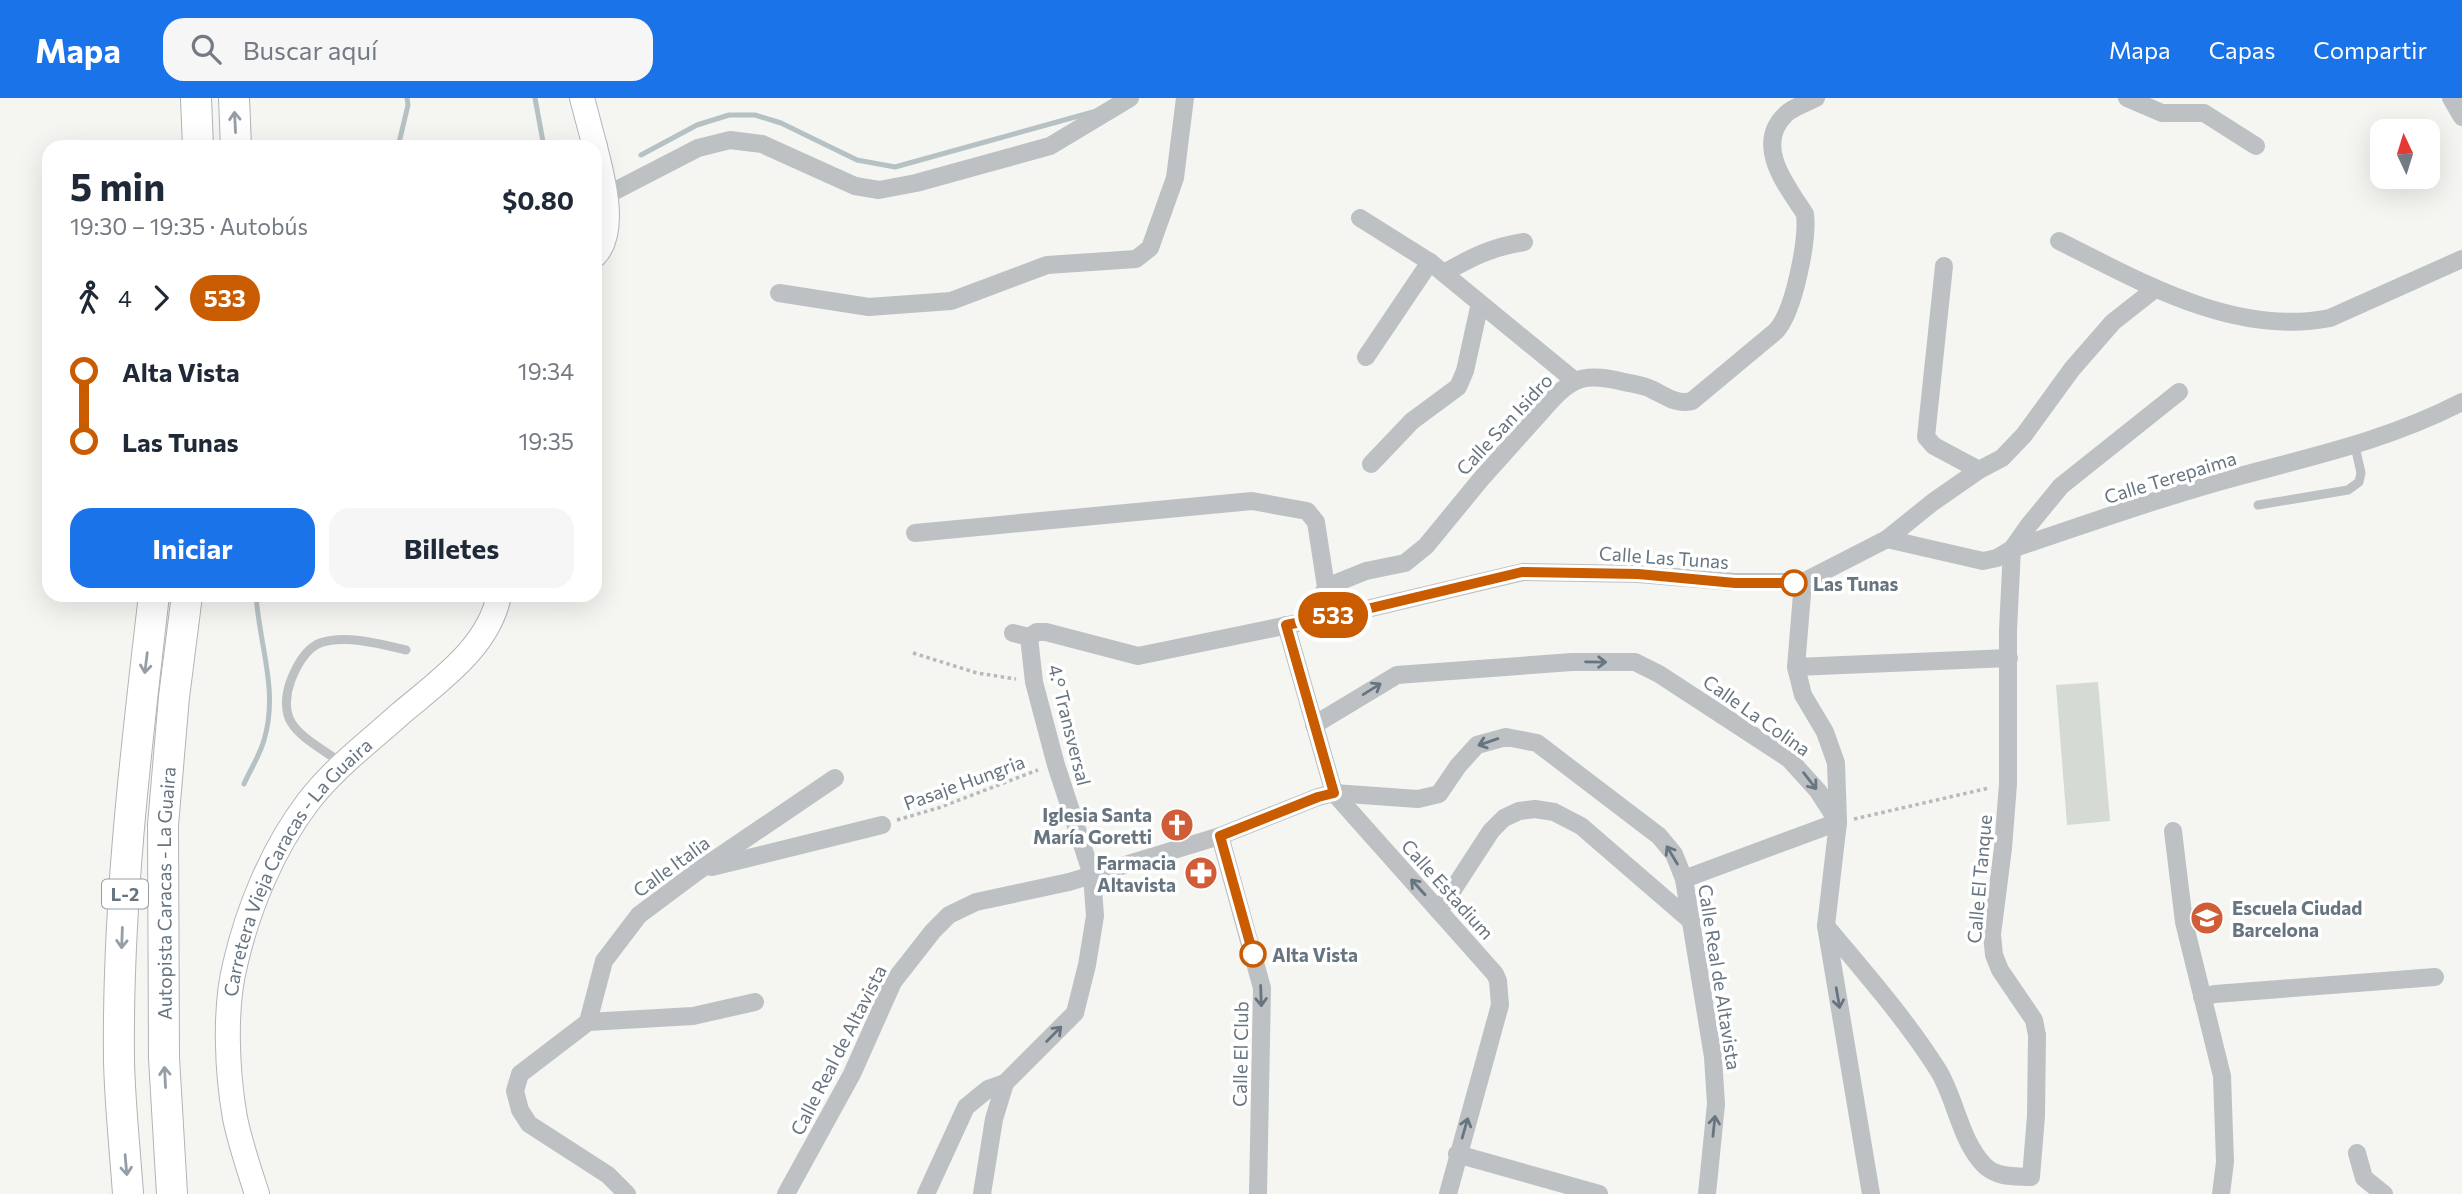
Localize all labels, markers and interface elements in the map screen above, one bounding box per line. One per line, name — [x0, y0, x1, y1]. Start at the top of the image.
search box — [163, 18, 653, 81]
text: Mapa — [35, 29, 121, 70]
icon: search — [187, 30, 225, 68]
text: Buscar aquí — [243, 34, 378, 65]
text: Mapa — [2109, 35, 2171, 64]
text: Capas — [2209, 35, 2275, 64]
text: Compartir — [2313, 35, 2427, 64]
one-way arrow — [228, 112, 241, 134]
north arrow — [2370, 119, 2440, 189]
map controls — [2370, 119, 2440, 189]
text: 5 min — [70, 162, 165, 209]
text: $0.80 — [502, 184, 574, 215]
text: 19:30 – 19:35 · Autobús — [70, 212, 308, 240]
icon: walk — [70, 279, 108, 317]
icon: forward — [142, 279, 180, 317]
text: 533 — [204, 283, 246, 312]
text: 4 — [118, 284, 132, 312]
text: Alta Vista — [122, 356, 240, 387]
text: 19:34 — [518, 357, 574, 385]
street label: Calle San Isidro — [1451, 369, 1557, 479]
text: Las Tunas — [122, 426, 239, 457]
text: 19:35 — [518, 427, 574, 455]
street label: Calle Terepaima — [2101, 446, 2239, 508]
button: Iniciar — [70, 508, 315, 588]
button: Billetes — [329, 508, 574, 588]
street label: Calle Las Tunas — [1598, 541, 1730, 573]
marker: Las Tunas — [1781, 570, 1807, 596]
place label: Las Tunas — [1813, 572, 1898, 595]
line badge: 533 — [1293, 592, 1373, 638]
text: 533 — [1312, 600, 1354, 629]
one-way arrow — [140, 651, 153, 674]
one-way arrow — [1584, 655, 1607, 669]
street label: 4.° Transversal — [1044, 662, 1096, 788]
street label: Calle La Colina — [1699, 670, 1815, 760]
one-way arrow — [1362, 682, 1382, 696]
street label: Carretera Vieja Caracas - La Guaira — [218, 733, 376, 998]
one-way arrow — [1477, 737, 1499, 750]
street label: Pasaje Hungria — [900, 749, 1028, 815]
street label: Autopista Caracas - La Guaira — [151, 766, 179, 1020]
one-way arrow — [1802, 772, 1818, 790]
place label: Iglesia Santa María Goretti — [1033, 803, 1152, 848]
church icon: Iglesia Santa María Goretti — [1158, 806, 1196, 844]
street label: Calle El Tanque — [1962, 814, 1996, 944]
street label: Calle Italia — [628, 831, 714, 901]
street label: Calle Estadium — [1397, 834, 1499, 944]
one-way arrow — [1665, 846, 1679, 866]
place label: Farmacia Altavista — [1096, 851, 1176, 896]
pharmacy icon: Farmacia Altavista — [1182, 854, 1220, 892]
one-way arrow — [1410, 878, 1426, 896]
road number: L-2 — [102, 880, 148, 908]
street label: Calle Real de Altavista — [1694, 882, 1746, 1072]
place label: Escuela Ciudad Barcelona — [2232, 896, 2362, 941]
school or university icon: Escuela Ciudad Barcelona — [2188, 899, 2226, 937]
one-way arrow — [116, 926, 129, 949]
marker: Alta Vista — [1240, 941, 1266, 967]
place label: Alta Vista — [1272, 943, 1358, 966]
street label: Calle Real de Altavista — [785, 961, 891, 1139]
one-way arrow — [1255, 985, 1268, 1008]
one-way arrow — [1832, 986, 1845, 1009]
street label: Calle El Club — [1228, 1001, 1252, 1107]
one-way arrow — [1045, 1026, 1062, 1043]
one-way arrow — [158, 1066, 171, 1089]
one-way arrow — [1708, 1115, 1721, 1138]
one-way arrow — [1459, 1117, 1472, 1139]
one-way arrow — [120, 1154, 133, 1176]

